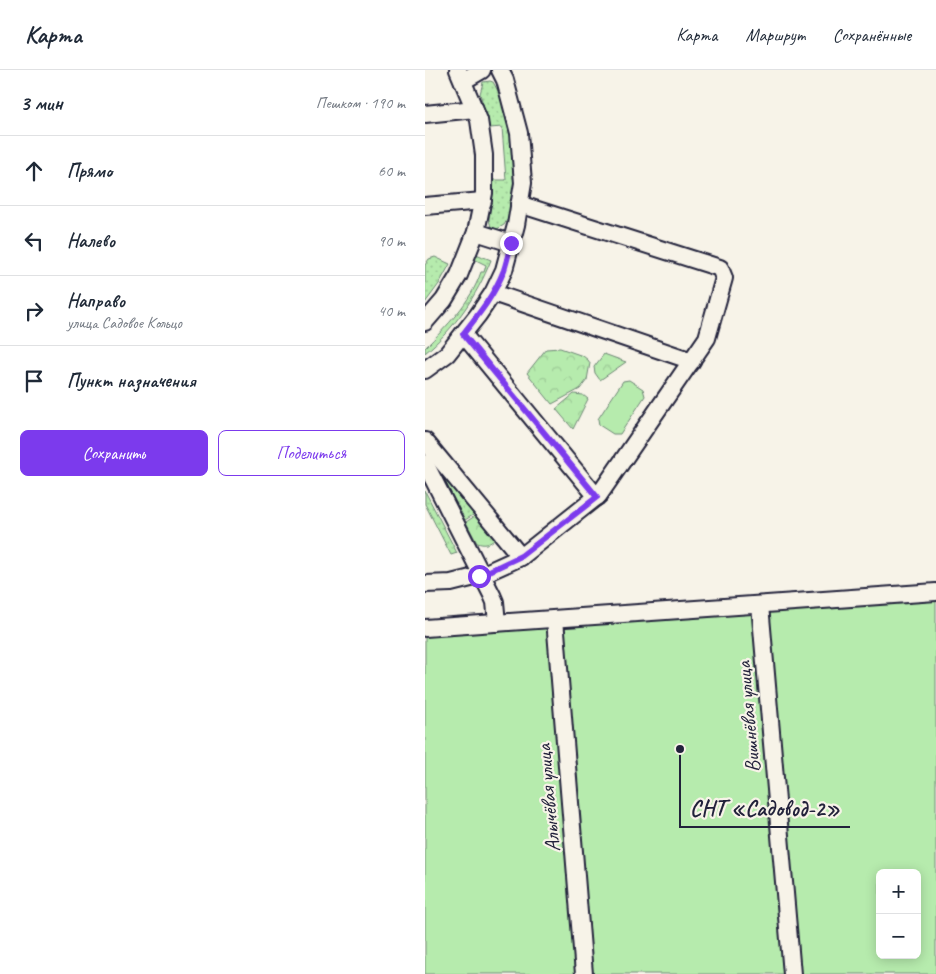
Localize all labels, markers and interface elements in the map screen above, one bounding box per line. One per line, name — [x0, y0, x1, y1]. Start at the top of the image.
text: Карта — [25, 20, 82, 50]
text: Карта — [676, 24, 717, 46]
text: Маршрут — [745, 24, 805, 46]
text: Сохранённые — [833, 24, 911, 46]
text: 3 мин — [20, 90, 63, 116]
text: Пешком · 190 m — [316, 93, 405, 113]
icon: ahead — [20, 157, 48, 185]
text: Прямо — [67, 159, 112, 183]
text: 60 m — [378, 161, 405, 181]
icon: left — [20, 227, 48, 255]
text: Налево — [67, 229, 115, 253]
text: 90 m — [378, 231, 405, 251]
route end — [500, 232, 523, 255]
text: Направо — [67, 289, 125, 313]
icon: right — [20, 297, 48, 325]
text: 40 m — [378, 301, 405, 321]
text: улица Садовое Кольцо — [67, 313, 182, 333]
icon: arrive — [20, 367, 48, 395]
text: Пункт назначения — [67, 369, 196, 393]
button: Сохранить — [20, 430, 208, 476]
button: Поделиться — [218, 430, 405, 476]
route start — [468, 565, 491, 588]
street label: Вишнёвая улица — [730, 659, 766, 774]
street label: Алычёвая улица — [530, 742, 566, 853]
callout: СНТ «Садовод-2» — [680, 790, 850, 827]
text: СНТ «Садовод-2» — [690, 795, 840, 823]
map controls — [876, 869, 921, 959]
button: + — [876, 869, 921, 914]
button: − — [876, 914, 921, 959]

